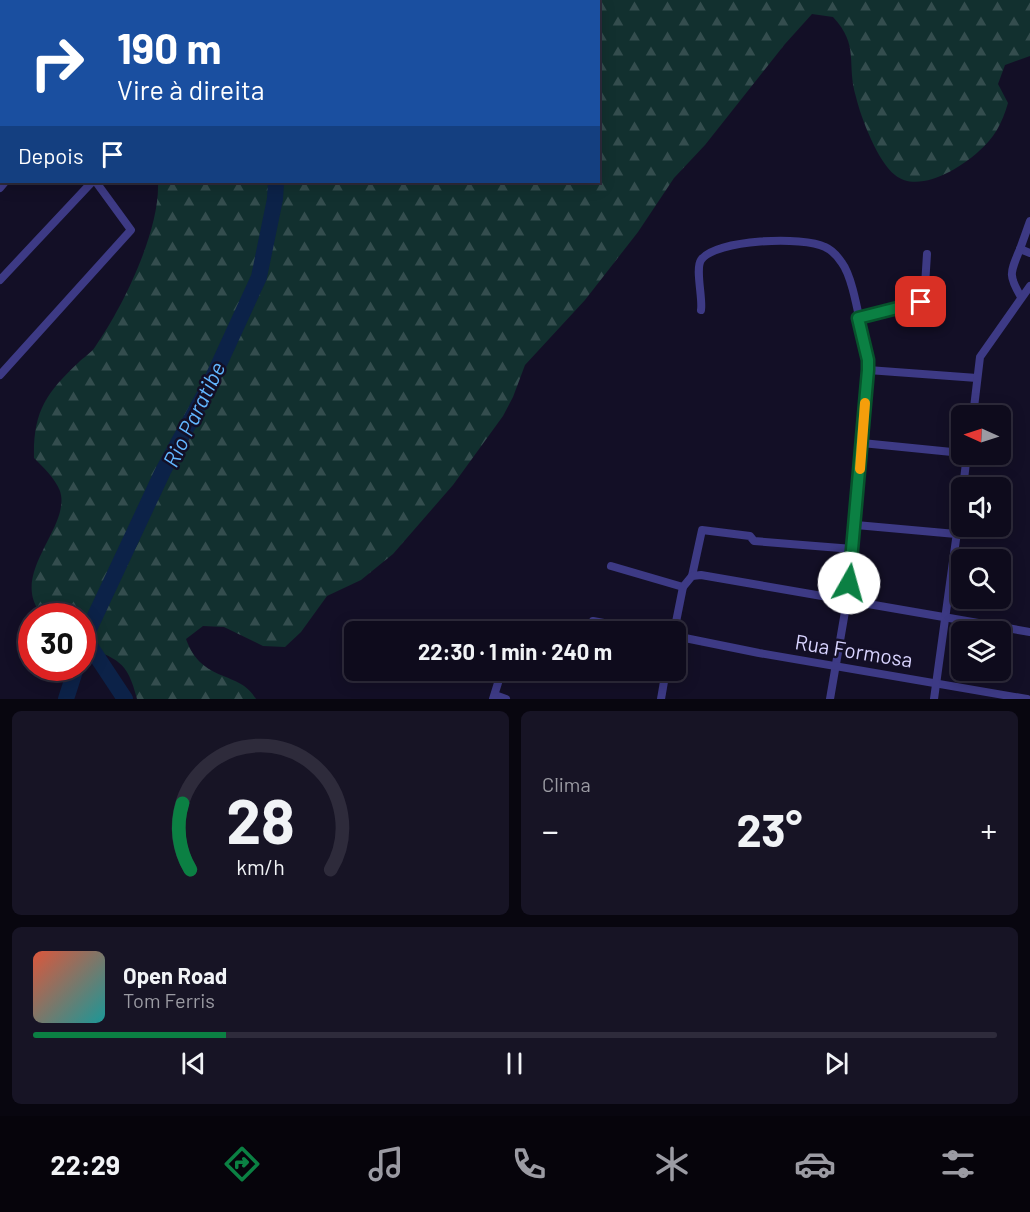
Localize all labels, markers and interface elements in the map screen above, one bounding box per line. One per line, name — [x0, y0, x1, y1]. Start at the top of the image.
text: 190 m — [117, 22, 222, 72]
icon: right — [18, 24, 96, 102]
text: Vire à direita — [117, 73, 265, 105]
icon: arrive — [96, 138, 129, 171]
text: Depois — [18, 142, 84, 168]
pin — [895, 276, 946, 327]
icon: arrive — [904, 285, 937, 318]
water label: Rio Paratibe — [156, 357, 230, 471]
north arrow — [951, 405, 1011, 465]
map controls — [951, 405, 1011, 681]
button: sound — [951, 477, 1011, 537]
button: search — [951, 549, 1011, 609]
position arrow — [817, 551, 881, 615]
speed limit sign: 30 — [18, 603, 96, 681]
button: layers — [951, 621, 1011, 681]
street label: Rua Formosa — [793, 628, 915, 672]
text: 22:30 · 1 min · 240 m — [418, 638, 612, 664]
text: Clima — [542, 772, 591, 796]
text: 28 — [226, 782, 295, 856]
text: 23° — [737, 802, 802, 856]
text: − — [542, 810, 559, 850]
text: + — [980, 810, 997, 850]
text: km/h — [236, 854, 285, 879]
text: Open Road — [123, 962, 227, 988]
text: Tom Ferris — [123, 988, 215, 1012]
icon: previous — [177, 1047, 210, 1080]
icon: pause — [498, 1047, 531, 1080]
icon: next — [820, 1047, 853, 1080]
icon: directions — [221, 1143, 263, 1185]
icon: music — [365, 1143, 407, 1185]
icon: phone — [508, 1143, 550, 1185]
icon: climate — [651, 1143, 693, 1185]
icon: car — [794, 1143, 836, 1185]
icon: filters — [937, 1143, 979, 1185]
text: 22:29 — [51, 1148, 120, 1180]

